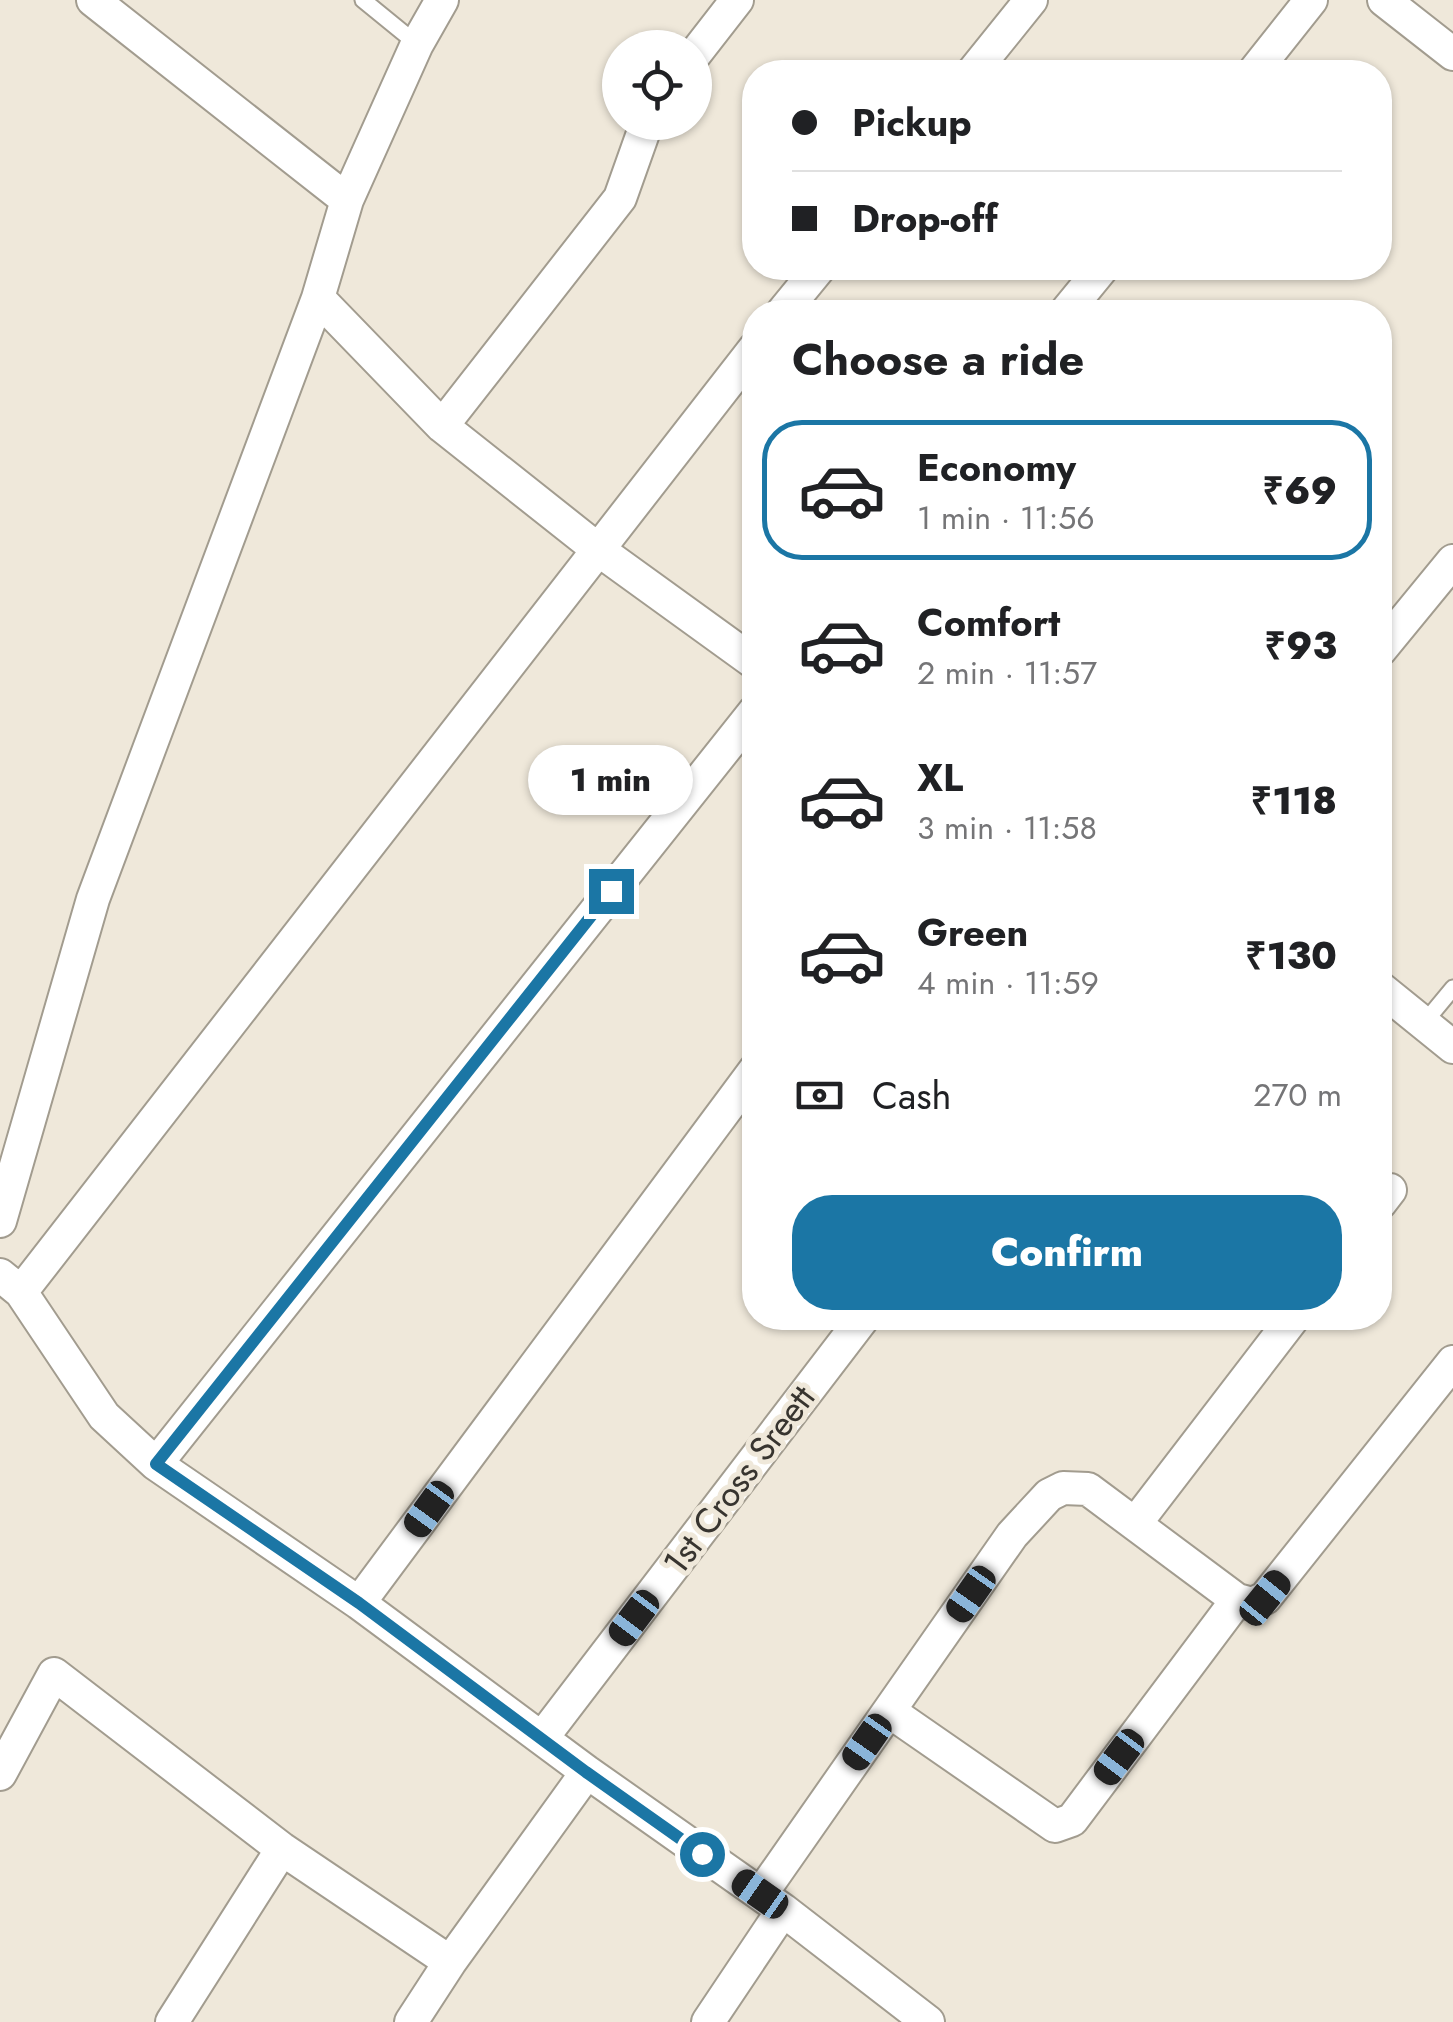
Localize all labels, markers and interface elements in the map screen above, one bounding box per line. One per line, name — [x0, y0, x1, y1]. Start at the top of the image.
map controls — [602, 30, 712, 140]
button: locate — [602, 30, 712, 140]
text: Pickup — [852, 95, 972, 150]
text: Drop-off — [852, 191, 998, 246]
text: Choose a ride — [792, 327, 1084, 392]
text: Economy — [917, 440, 1076, 495]
icon: car — [797, 445, 887, 535]
text: ₹69 — [1262, 463, 1337, 518]
text: 1 min · 11:56 — [917, 495, 1095, 541]
text: Comfort — [917, 595, 1060, 650]
icon: car — [797, 600, 887, 690]
text: ₹93 — [1264, 618, 1337, 673]
text: 2 min · 11:57 — [917, 650, 1097, 696]
callout: 1 min — [528, 746, 694, 816]
text: XL — [917, 750, 963, 805]
icon: car — [797, 755, 887, 845]
text: 1 min — [570, 757, 651, 803]
text: ₹118 — [1250, 773, 1337, 828]
text: 3 min · 11:58 — [917, 805, 1097, 851]
route end — [589, 869, 634, 914]
text: Green — [917, 905, 1028, 960]
icon: car — [797, 910, 887, 1000]
text: ₹130 — [1245, 928, 1337, 983]
text: 4 min · 11:59 — [917, 960, 1099, 1006]
icon: cash — [792, 1068, 847, 1123]
text: Cash — [872, 1068, 952, 1123]
text: 270 m — [1253, 1072, 1342, 1118]
button: Confirm — [792, 1195, 1342, 1310]
street label: 1st Cross Sreett — [651, 1374, 827, 1585]
car — [399, 1476, 459, 1542]
car — [942, 1561, 1000, 1627]
car — [1234, 1565, 1296, 1631]
car — [604, 1585, 664, 1651]
car — [838, 1709, 896, 1775]
car — [1089, 1724, 1149, 1790]
route start — [680, 1832, 725, 1877]
car — [727, 1865, 793, 1923]

